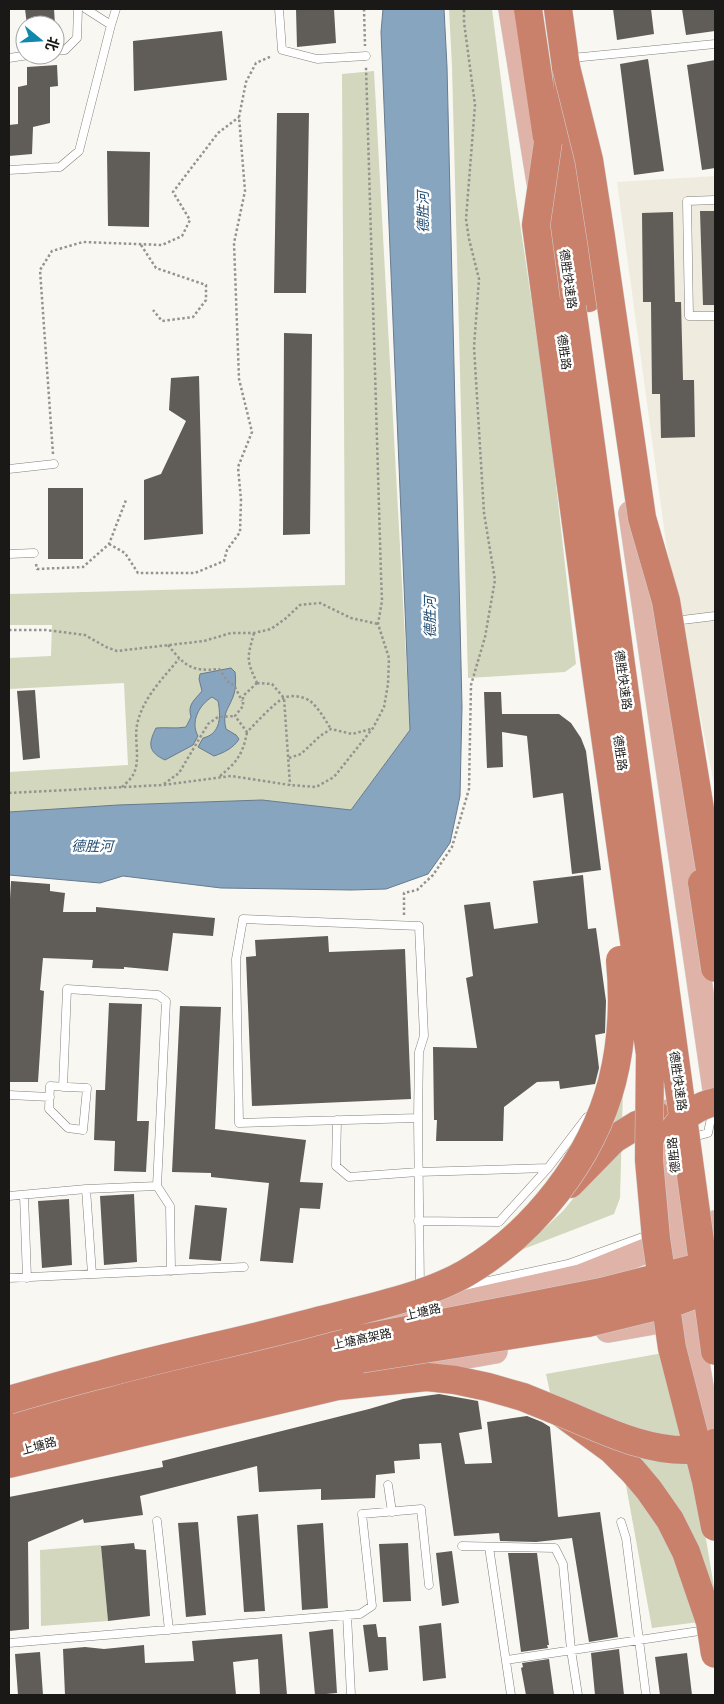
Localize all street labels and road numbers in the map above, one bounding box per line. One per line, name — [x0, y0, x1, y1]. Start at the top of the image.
street label: 德胜快速路 — [555, 248, 582, 310]
street label: 德胜路 — [553, 333, 576, 371]
street label: 德胜快速路 — [610, 649, 637, 711]
street label: 德胜路 — [609, 734, 632, 772]
street label: 德胜快速路 — [665, 1050, 692, 1112]
street label: 德胜路 — [662, 1136, 685, 1174]
street label: 上塘路 — [403, 1298, 443, 1325]
street label: 上塘高架路 — [331, 1323, 393, 1354]
street label: 上塘路 — [19, 1432, 59, 1459]

